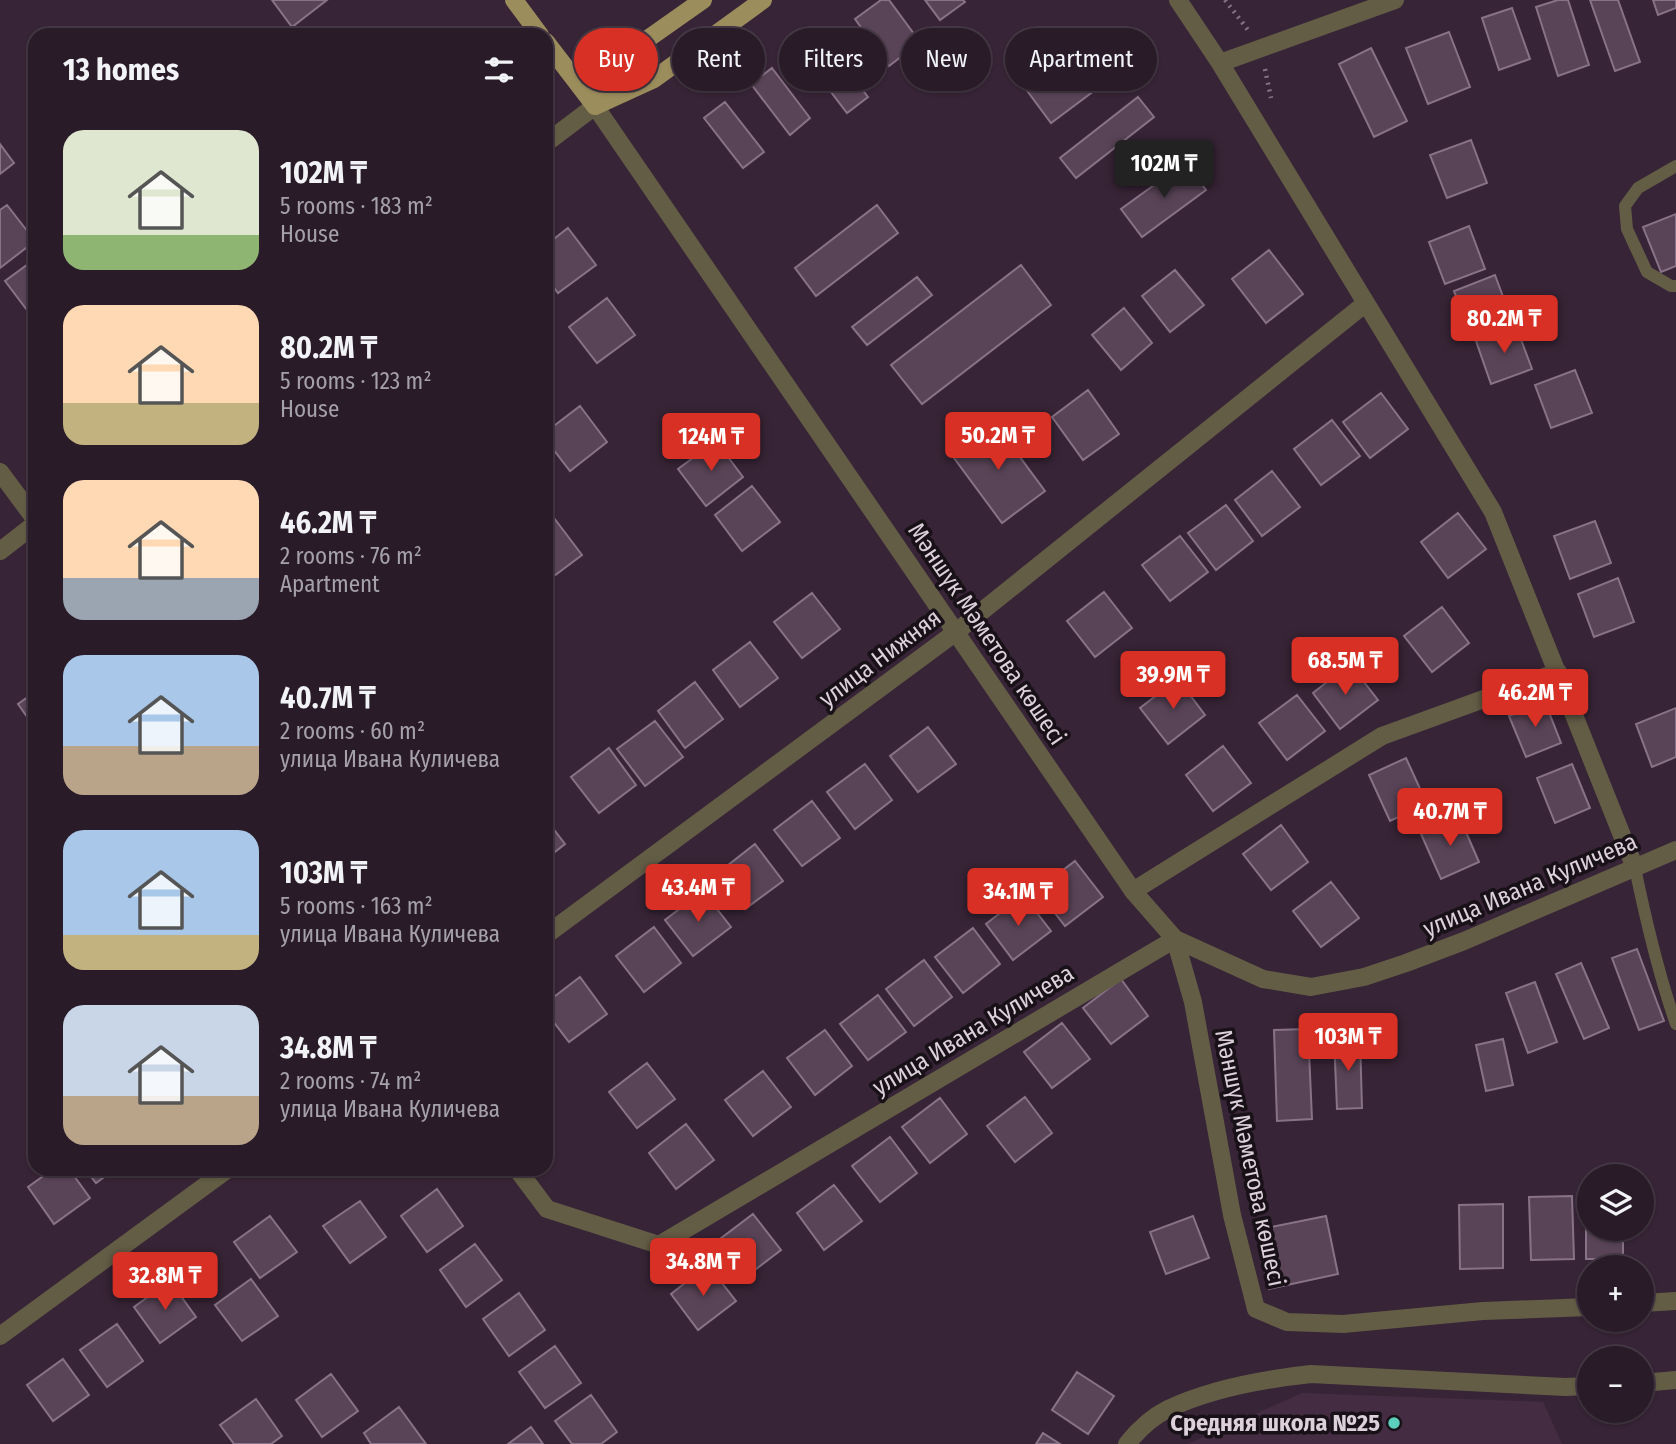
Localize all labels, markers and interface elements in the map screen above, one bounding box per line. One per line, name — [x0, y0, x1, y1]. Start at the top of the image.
chip: Buy — [574, 28, 658, 91]
chip: Rent — [672, 28, 765, 91]
chip: Filters — [779, 28, 887, 91]
chip: New — [901, 28, 991, 91]
chip: Apartment — [1005, 28, 1157, 91]
icon: filters — [480, 51, 518, 89]
text: 13 homes — [63, 52, 179, 88]
pin: 102M ₸ — [1107, 140, 1221, 200]
text: 102M ₸ — [1131, 149, 1197, 177]
text: 102M ₸ — [280, 155, 367, 191]
icon: home — [119, 158, 203, 242]
text: 5 rooms · 183 m² — [280, 192, 433, 220]
text: House — [280, 220, 339, 248]
pin: 80.2M ₸ — [1439, 296, 1569, 355]
text: 80.2M ₸ — [1467, 304, 1541, 332]
text: 80.2M ₸ — [280, 330, 377, 366]
icon: home — [119, 333, 203, 417]
text: 5 rooms · 123 m² — [280, 367, 431, 395]
text: House — [280, 395, 339, 423]
pin: 50.2M ₸ — [933, 412, 1063, 472]
pin: 124M ₸ — [654, 414, 768, 473]
text: 50.2M ₸ — [961, 421, 1035, 449]
text: 124M ₸ — [678, 422, 744, 450]
text: 46.2M ₸ — [280, 505, 376, 541]
icon: home — [119, 508, 203, 592]
street label: Мәншүк Мәметова көшесі — [902, 518, 1072, 750]
text: 2 rooms · 76 m² — [280, 542, 422, 570]
text: Apartment — [280, 570, 380, 598]
street label: улица Нижняя — [814, 603, 946, 713]
pin: 68.5M ₸ — [1280, 638, 1410, 697]
text: 68.5M ₸ — [1308, 646, 1382, 674]
pin: 39.9M ₸ — [1108, 652, 1238, 711]
text: 39.9M ₸ — [1136, 660, 1210, 688]
pin: 46.2M ₸ — [1470, 670, 1600, 729]
text: 46.2M ₸ — [1498, 678, 1572, 706]
text: 40.7M ₸ — [280, 680, 376, 716]
icon: home — [119, 683, 203, 767]
text: 2 rooms · 60 m² — [280, 717, 425, 745]
text: улица Ивана Куличева — [280, 745, 500, 773]
pin: 40.7M ₸ — [1385, 788, 1515, 848]
text: 40.7M ₸ — [1413, 797, 1487, 825]
street label: улица Ивана Куличева — [1419, 827, 1641, 943]
text: 103M ₸ — [280, 855, 367, 891]
icon: home — [119, 858, 203, 942]
pin: 43.4M ₸ — [633, 864, 763, 924]
pin: 34.1M ₸ — [953, 869, 1083, 928]
text: 43.4M ₸ — [662, 873, 734, 901]
text: 34.1M ₸ — [983, 877, 1053, 905]
text: 5 rooms · 163 m² — [280, 892, 433, 920]
text: улица Ивана Куличева — [280, 920, 500, 948]
street label: улица Ивана Куличева — [867, 959, 1079, 1101]
pin: 103M ₸ — [1291, 1014, 1405, 1073]
text: 103M ₸ — [1315, 1022, 1381, 1050]
street label: Мәншүк Мәметова көшесі — [1209, 1027, 1291, 1289]
text: 34.8M ₸ — [280, 1030, 376, 1066]
icon: home — [119, 1033, 203, 1117]
text: 2 rooms · 74 m² — [280, 1067, 421, 1095]
text: улица Ивана Куличева — [280, 1095, 500, 1123]
map controls — [1577, 1164, 1654, 1423]
button: layers — [1577, 1164, 1654, 1241]
pin: 34.8M ₸ — [638, 1238, 768, 1298]
text: 34.8M ₸ — [666, 1247, 740, 1275]
pin: 32.8M ₸ — [100, 1252, 230, 1312]
button: + — [1577, 1255, 1654, 1332]
text: 32.8M ₸ — [129, 1261, 201, 1289]
button: − — [1577, 1346, 1654, 1423]
place label: Средняя школа №25 — [1170, 1409, 1380, 1437]
marker: Средняя школа №25 — [1386, 1415, 1402, 1431]

